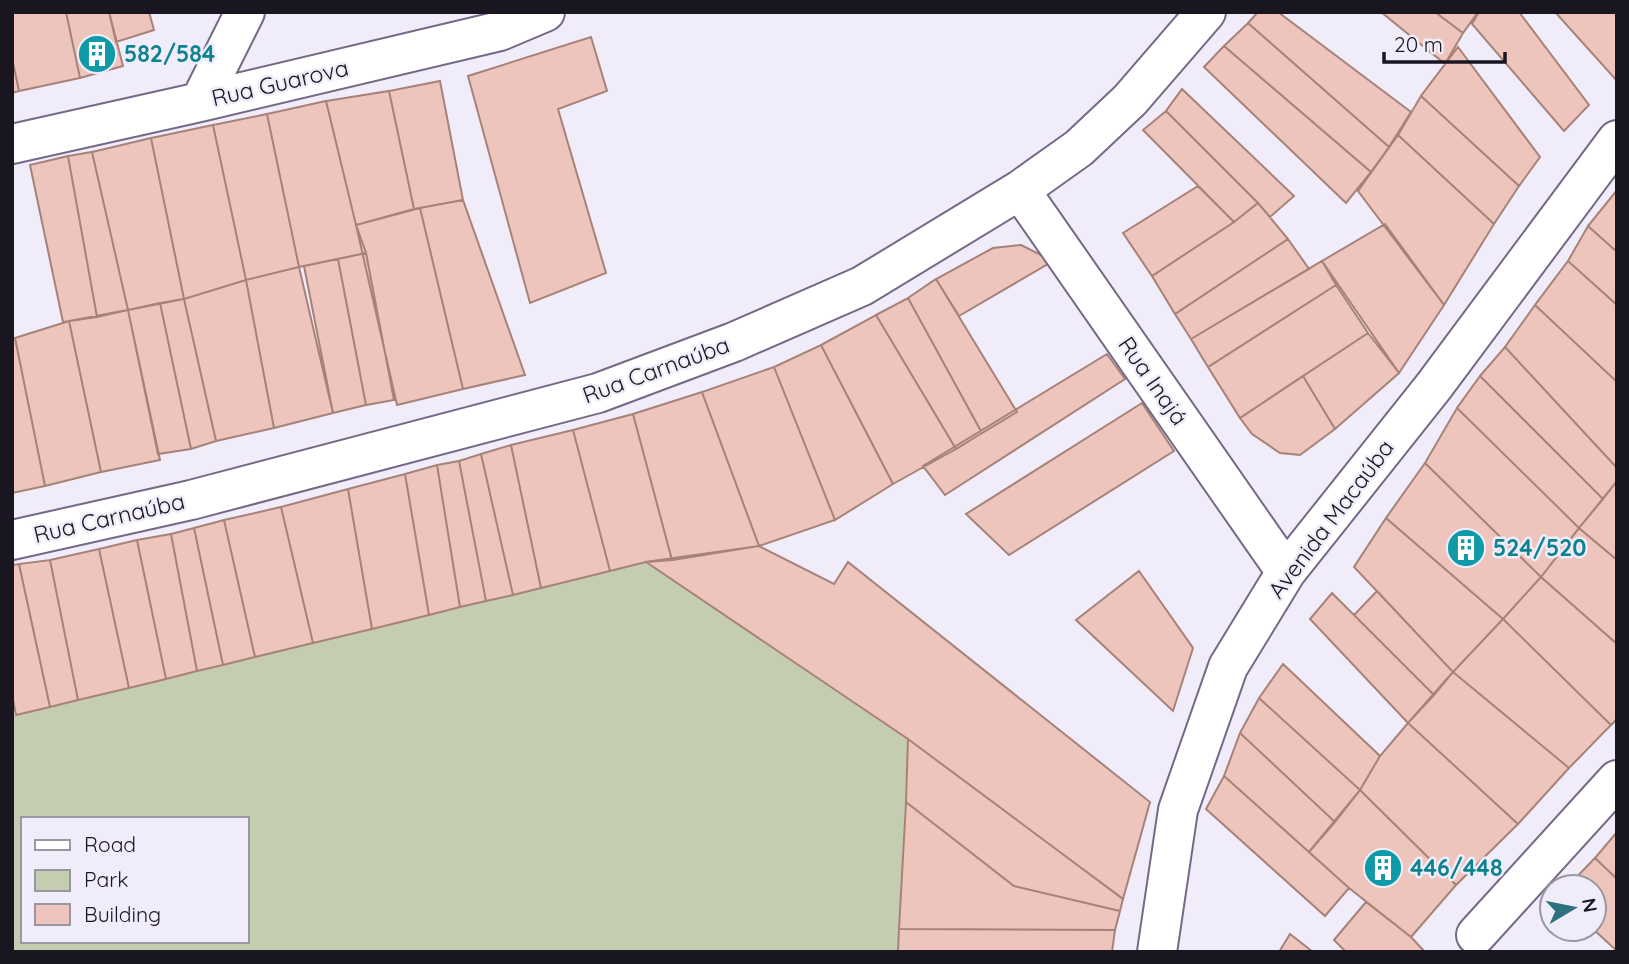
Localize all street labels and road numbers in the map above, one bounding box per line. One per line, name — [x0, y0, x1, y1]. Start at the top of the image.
street label: Rua Guarova — [209, 53, 351, 112]
street label: Rua Carnaúba — [578, 330, 733, 410]
street label: Rua Inajá — [1112, 331, 1194, 431]
street label: Avenida Macaúba — [1261, 434, 1400, 604]
street label: Rua Carnaúba — [30, 486, 187, 549]

